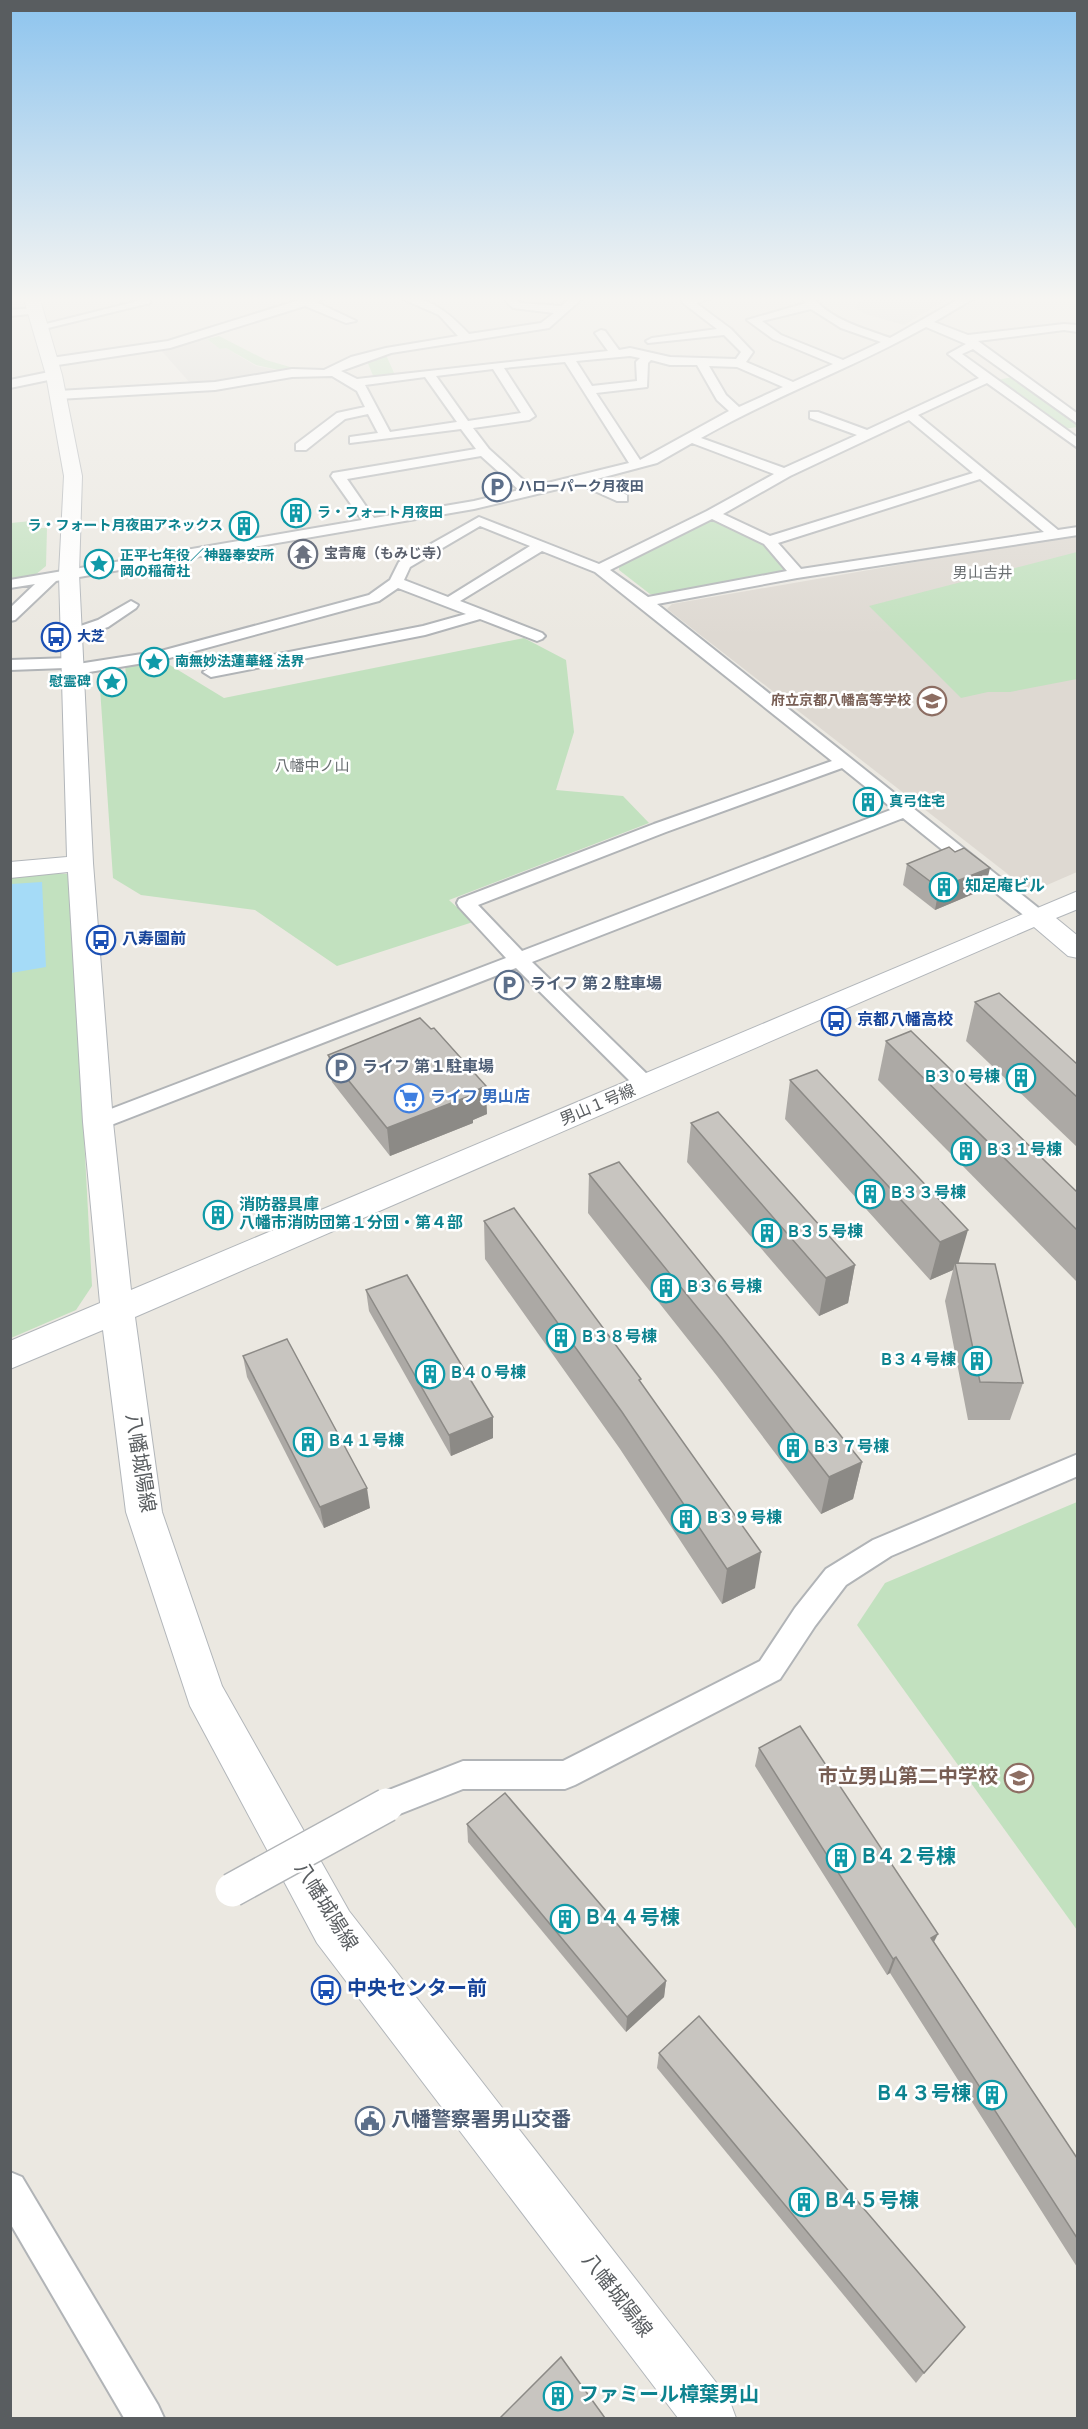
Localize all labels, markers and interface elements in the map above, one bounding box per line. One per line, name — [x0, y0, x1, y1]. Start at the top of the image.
parking icon: ハローパーク月夜田 — [481, 471, 513, 503]
place label: ハローパーク月夜田 — [518, 479, 644, 496]
building icon: ラ・フォート月夜田 — [280, 497, 312, 529]
place label: ラ・フォート月夜田 — [317, 505, 443, 522]
building icon: ラ・フォート月夜田アネックス — [228, 510, 260, 542]
place label: ラ・フォート月夜田アネックス — [27, 518, 223, 535]
temple icon: 宝青庵（もみじ寺） — [287, 538, 319, 570]
place label: 宝青庵（もみじ寺） — [324, 545, 450, 563]
place label: 正平七年役／神器奉安所 岡の稲荷社 — [120, 547, 274, 581]
place icon: 正平七年役／神器奉安所 岡の稲荷社 — [83, 548, 115, 580]
district label: 男山吉井 — [953, 564, 1013, 584]
bus stop icon: 大芝 — [40, 621, 72, 653]
place label: 大芝 — [77, 629, 105, 646]
place icon: 南無妙法蓮華経 法界 — [138, 646, 170, 678]
place label: 南無妙法蓮華経 法界 — [175, 654, 305, 671]
place icon: 慰霊碑 — [96, 666, 128, 698]
place label: 慰霊碑 — [49, 674, 91, 691]
school or university icon: 府立京都八幡高等学校 — [916, 685, 948, 717]
place label: 府立京都八幡高等学校 — [771, 692, 911, 710]
district label: 八幡中ノ山 — [274, 758, 350, 777]
building icon: 真弓住宅 — [852, 786, 884, 818]
place label: 真弓住宅 — [889, 793, 945, 811]
building icon: 知足庵ビル — [928, 871, 960, 903]
place label: 知足庵ビル — [965, 877, 1045, 897]
bus stop icon: 八寿園前 — [85, 924, 117, 956]
place label: 八寿園前 — [122, 930, 186, 950]
parking icon: ライフ 第２駐車場 — [493, 969, 525, 1001]
place label: ライフ 第２駐車場 — [530, 975, 662, 995]
bus stop icon: 京都八幡高校 — [820, 1005, 852, 1037]
place label: 京都八幡高校 — [857, 1011, 953, 1031]
parking icon: ライフ 第１駐車場 — [325, 1052, 357, 1084]
place label: ライフ 第１駐車場 — [362, 1058, 494, 1078]
building icon: B３０号棟 — [1005, 1062, 1037, 1094]
place label: B３０号棟 — [925, 1067, 1000, 1088]
street label: 男山１号線 — [557, 1081, 639, 1131]
supermarket icon: ライフ 男山店 — [393, 1082, 425, 1114]
place label: ライフ 男山店 — [430, 1088, 530, 1108]
building icon: B３１号棟 — [950, 1135, 982, 1167]
place label: B３１号棟 — [987, 1140, 1062, 1161]
building icon: B３３号棟 — [854, 1178, 886, 1210]
place label: B３３号棟 — [891, 1183, 966, 1204]
place label: 消防器具庫 八幡市消防団第１分団・第４部 — [239, 1196, 463, 1234]
building icon: 消防器具庫 八幡市消防団第１分団・第４部 — [202, 1199, 234, 1231]
building icon: B３５号棟 — [751, 1217, 783, 1249]
place label: B３５号棟 — [788, 1222, 863, 1243]
building icon: B３６号棟 — [650, 1272, 682, 1304]
place label: B３６号棟 — [687, 1277, 762, 1298]
building icon: B３８号棟 — [545, 1322, 577, 1354]
place label: B３８号棟 — [582, 1327, 657, 1348]
building icon: B３４号棟 — [961, 1345, 993, 1377]
place label: B３４号棟 — [881, 1350, 956, 1371]
building icon: B４０号棟 — [414, 1358, 446, 1390]
place label: B４０号棟 — [451, 1363, 526, 1384]
street label: 八幡城陽線 — [118, 1412, 160, 1514]
building icon: B４１号棟 — [292, 1426, 324, 1458]
place label: B４１号棟 — [329, 1431, 404, 1452]
building icon: B３７号棟 — [777, 1432, 809, 1464]
place label: B３７号棟 — [814, 1437, 889, 1458]
building icon: B３９号棟 — [670, 1503, 702, 1535]
place label: B３９号棟 — [707, 1508, 782, 1529]
school or university icon: 市立男山第二中学校 — [1003, 1762, 1035, 1794]
place label: 市立男山第二中学校 — [818, 1765, 998, 1791]
building icon: B４２号棟 — [825, 1842, 857, 1874]
place label: B４２号棟 — [862, 1845, 956, 1871]
street label: 八幡城陽線 — [287, 1858, 363, 1956]
building icon: B４４号棟 — [549, 1903, 581, 1935]
place label: B４４号棟 — [586, 1906, 680, 1932]
bus stop icon: 中央センター前 — [310, 1974, 342, 2006]
place label: 中央センター前 — [347, 1977, 487, 2003]
building icon: B４３号棟 — [976, 2079, 1008, 2111]
place label: B４３号棟 — [877, 2082, 971, 2108]
public building icon: 八幡警察署男山交番 — [354, 2105, 386, 2137]
place label: 八幡警察署男山交番 — [391, 2108, 571, 2134]
building icon: B４５号棟 — [788, 2186, 820, 2218]
place label: B４５号棟 — [825, 2189, 919, 2215]
street label: 八幡城陽線 — [575, 2249, 657, 2343]
building icon: ファミール樟葉男山 — [542, 2380, 574, 2412]
place label: ファミール樟葉男山 — [579, 2383, 759, 2409]

